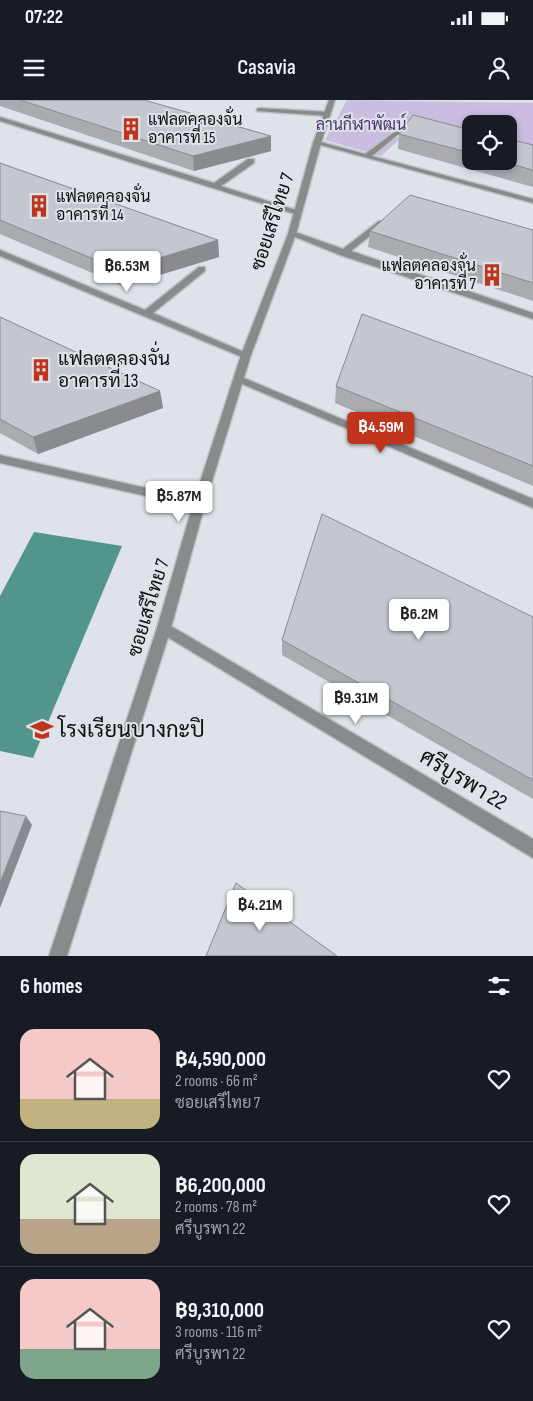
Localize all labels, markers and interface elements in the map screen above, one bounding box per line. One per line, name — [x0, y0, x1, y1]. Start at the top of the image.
text: 07:22 — [25, 6, 63, 29]
icon: menu — [20, 54, 48, 82]
text: Casavia — [237, 54, 296, 81]
icon: person — [485, 54, 513, 82]
place label: แฟลตคลองจั่น อาคารที่ 15 — [148, 105, 242, 148]
park label: ลานกีฬาพัฒน์ — [316, 112, 406, 135]
map controls — [462, 115, 517, 170]
button: locate — [462, 115, 517, 170]
building icon: แฟลตคลองจั่น อาคารที่ 15 — [118, 116, 144, 142]
street label: ซอยเสรีไทย 7 — [245, 169, 300, 274]
place label: แฟลตคลองจั่น อาคารที่ 14 — [56, 182, 150, 225]
building icon: แฟลตคลองจั่น อาคารที่ 14 — [26, 193, 52, 219]
pin: ฿6.53M — [86, 250, 168, 293]
place label: แฟลตคลองจั่น อาคารที่ 7 — [382, 251, 477, 294]
text: ฿6.53M — [105, 257, 149, 276]
building icon: แฟลตคลองจั่น อาคารที่ 7 — [479, 262, 505, 288]
place label: แฟลตคลองจั่น อาคารที่ 13 — [58, 341, 170, 393]
building icon: แฟลตคลองจั่น อาคารที่ 13 — [28, 357, 54, 383]
pin: ฿4.59M — [340, 412, 422, 454]
text: ฿4.59M — [358, 418, 404, 437]
pin: ฿5.87M — [138, 480, 220, 523]
text: ฿5.87M — [157, 487, 201, 506]
street label: ซอยเสรีไทย 7 — [121, 555, 175, 660]
pin: ฿6.2M — [384, 598, 454, 641]
text: ฿6.2M — [400, 605, 438, 624]
pin: ฿9.31M — [315, 682, 397, 725]
text: ฿9.31M — [334, 689, 378, 708]
place label: โรงเรียนบางกะปิ — [57, 715, 205, 744]
school or university icon: โรงเรียนบางกะปิ — [29, 717, 55, 743]
street label: ศรีบูรพา 22 — [414, 743, 512, 817]
pin: ฿4.21M — [219, 890, 301, 932]
text: ฿4.21M — [238, 896, 282, 915]
icon: filters — [485, 972, 513, 1000]
text: 6 homes — [20, 974, 83, 999]
text: ฿4,590,000 — [175, 1047, 266, 1072]
icon: home — [60, 1049, 120, 1109]
icon: heart — [485, 1065, 513, 1093]
text: 2 rooms · 66 m² — [175, 1072, 258, 1091]
text: ซอยเสรีไทย 7 — [175, 1094, 260, 1113]
text: ฿6,200,000 — [175, 1173, 266, 1198]
icon: home — [60, 1174, 120, 1234]
icon: heart — [485, 1190, 513, 1218]
text: 2 rooms · 78 m² — [175, 1198, 257, 1217]
text: ศรีบูรพา 22 — [175, 1220, 245, 1239]
text: ฿9,310,000 — [175, 1298, 264, 1323]
icon: home — [60, 1299, 120, 1359]
icon: heart — [485, 1315, 513, 1343]
text: 3 rooms · 116 m² — [175, 1323, 262, 1342]
text: ศรีบูรพา 22 — [175, 1345, 245, 1364]

